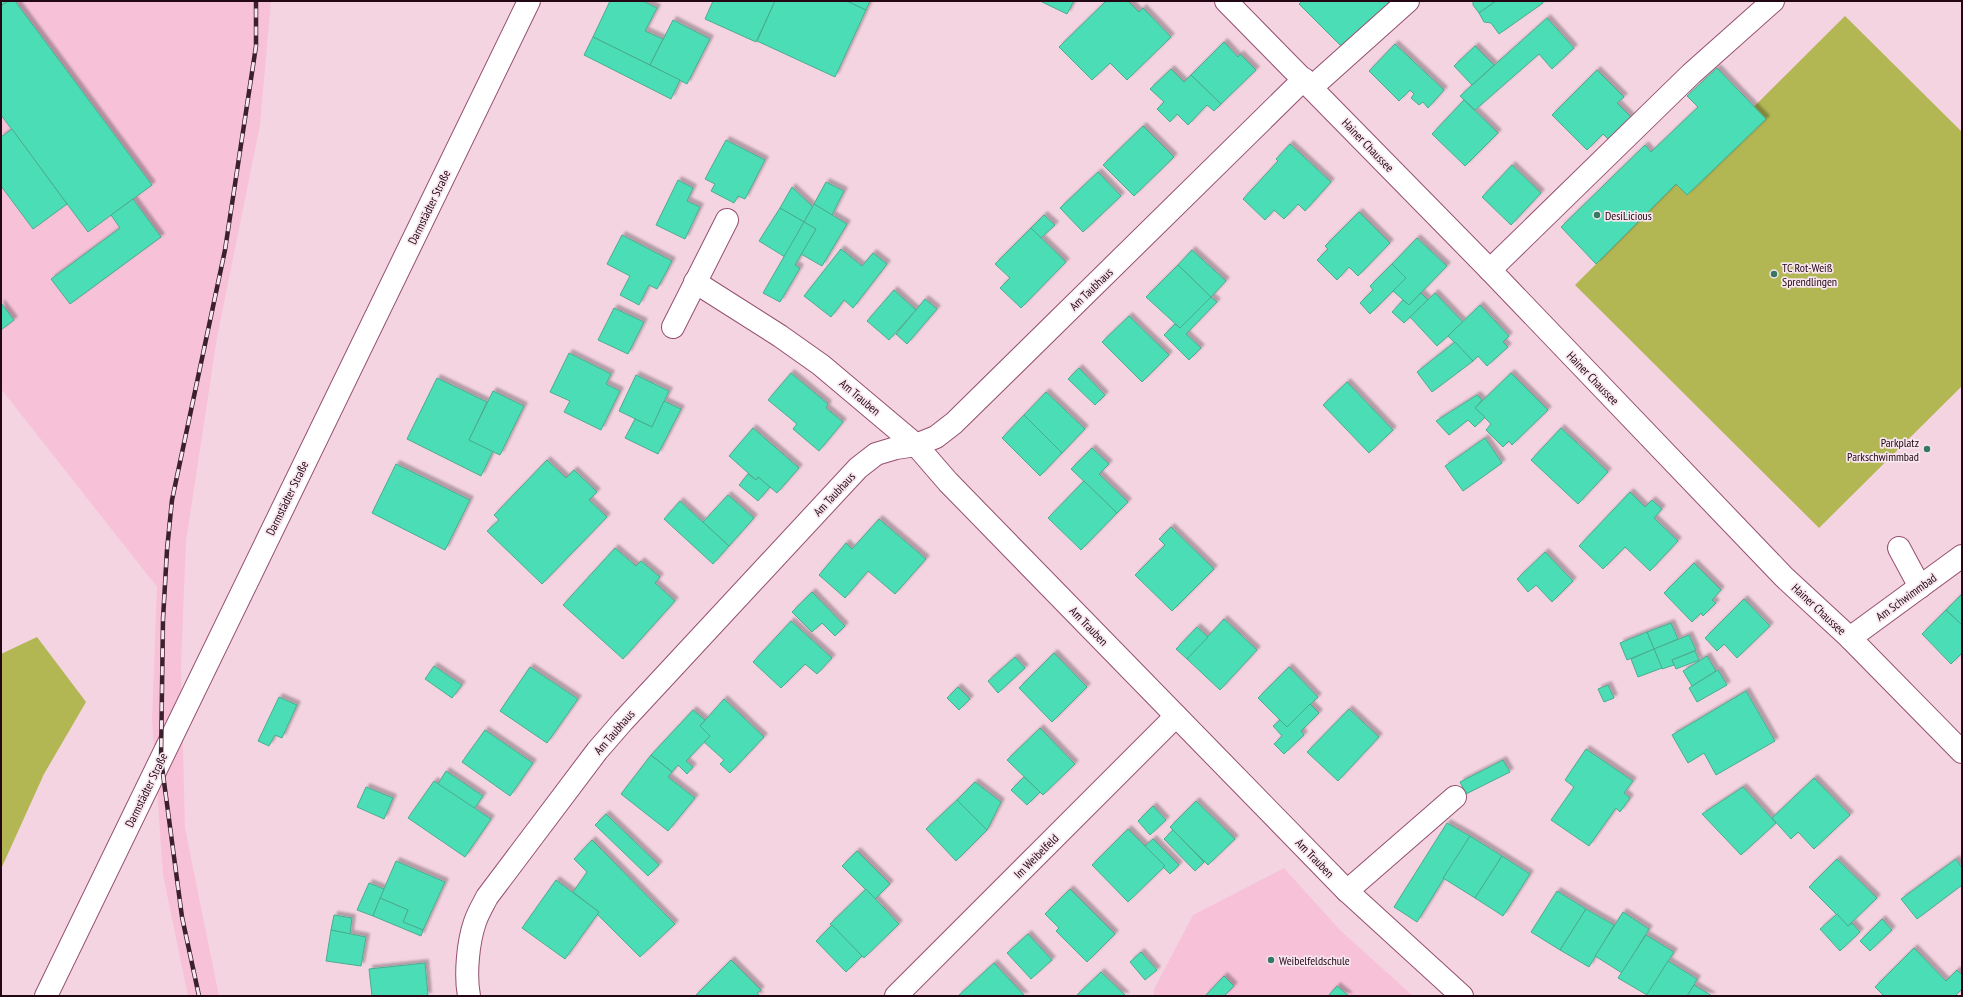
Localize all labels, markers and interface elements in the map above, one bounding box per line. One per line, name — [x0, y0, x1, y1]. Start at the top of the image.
street label: Hainer Chaussee — [1339, 115, 1397, 175]
street label: Darmstädter Straße — [405, 167, 453, 247]
place label: DesiLicious — [1605, 208, 1652, 223]
marker: DesiLicious — [1592, 210, 1602, 220]
place label: TC Rot-Weiß Sprendlingen — [1782, 260, 1837, 289]
street label: Am Taubhaus — [1066, 265, 1116, 313]
marker: TC Rot-Weiß Sprendlingen — [1769, 269, 1779, 279]
street label: Hainer Chaussee — [1564, 348, 1622, 408]
street label: Am Trauben — [836, 376, 884, 418]
place label: Parkplatz Parkschwimmbad — [1847, 435, 1919, 464]
marker: Parkplatz Parkschwimmbad — [1922, 444, 1932, 454]
street label: Darmstädter Straße — [263, 458, 311, 538]
street label: Am Taubhaus — [810, 469, 858, 519]
street label: Am Schwimmbad — [1873, 570, 1939, 624]
street label: Hainer Chaussee — [1789, 580, 1849, 638]
street label: Am Trauben — [1067, 603, 1111, 649]
street label: Am Taubhaus — [590, 706, 638, 758]
street label: Darmstädter Straße — [122, 750, 170, 830]
street label: Im Weibelfeld — [1011, 831, 1061, 881]
street label: Am Trauben — [1293, 835, 1337, 881]
place label: Weibelfeldschule — [1279, 953, 1350, 968]
marker: Weibelfeldschule — [1266, 955, 1276, 965]

